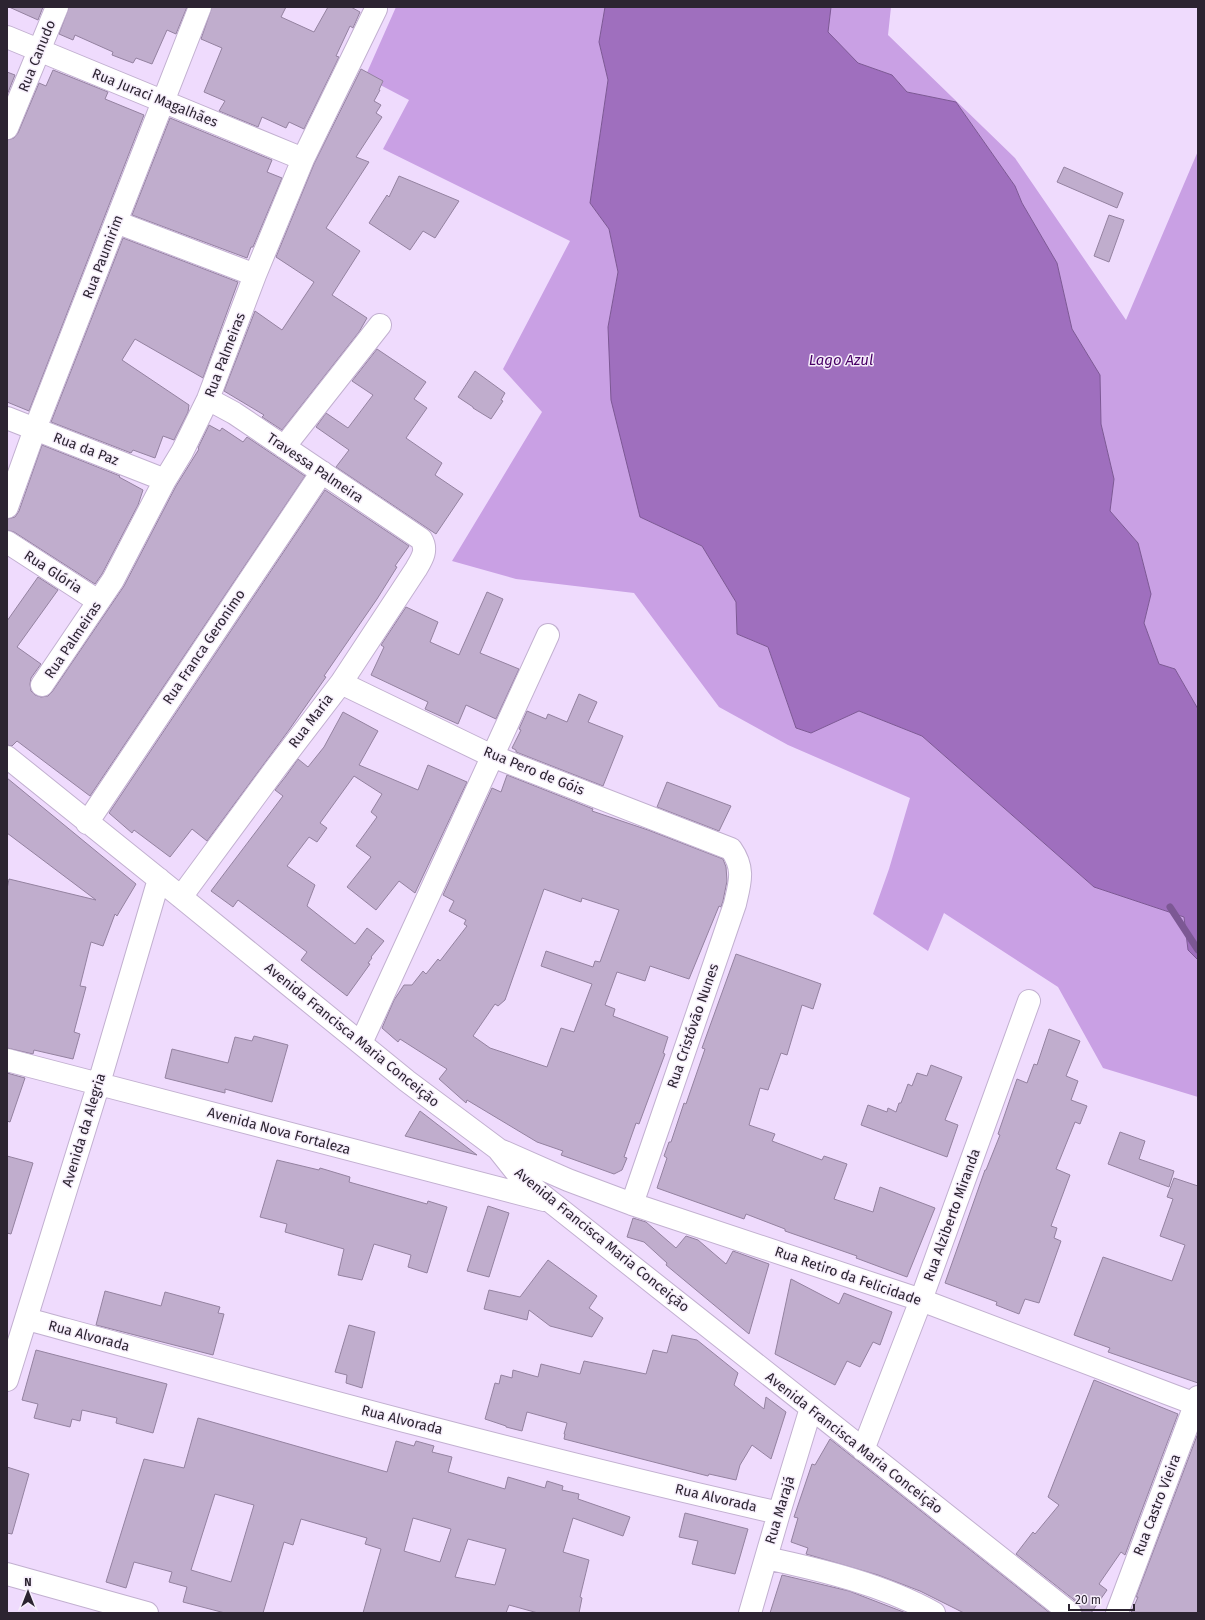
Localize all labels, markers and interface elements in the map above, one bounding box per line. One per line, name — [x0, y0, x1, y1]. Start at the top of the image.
street label: Rua Canudo — [15, 18, 59, 94]
street label: Rua Juraci Magalhães — [90, 65, 221, 131]
street label: Rua Paumirim — [79, 213, 127, 301]
street label: Rua Palmeiras — [201, 310, 249, 400]
water label: Lago Azul — [809, 351, 873, 369]
street label: Rua da Paz — [51, 429, 121, 469]
street label: Travessa Palmeira — [263, 429, 367, 507]
street label: Rua Glória — [21, 547, 85, 597]
street label: Rua Franca Geronimo — [159, 586, 249, 708]
street label: Rua Palmeiras — [41, 598, 105, 682]
street label: Rua Maria — [285, 691, 337, 751]
street label: Rua Pero de Góis — [481, 743, 587, 799]
street label: Avenida Francisca Maria Conceição — [261, 959, 443, 1111]
street label: Rua Cristóvão Nunes — [664, 961, 722, 1091]
street label: Avenida da Alegria — [59, 1071, 109, 1189]
street label: Avenida Nova Fortaleza — [206, 1104, 352, 1158]
street label: Rua Alziberto Miranda — [920, 1146, 984, 1284]
street label: Avenida Francisca Maria Conceição — [511, 1164, 693, 1316]
street label: Rua Retiro da Felicidade — [772, 1243, 924, 1309]
street label: Rua Alvorada — [46, 1317, 132, 1355]
street label: Avenida Francisca Maria Conceição — [762, 1369, 946, 1517]
street label: Rua Alvorada — [359, 1402, 445, 1438]
street label: Rua Castro Vieira — [1130, 1452, 1184, 1558]
street label: Rua Marajá — [762, 1474, 798, 1546]
street label: Rua Alvorada — [673, 1480, 759, 1516]
north arrow — [8, 1572, 48, 1612]
text: N — [24, 1576, 32, 1589]
scale bar — [1069, 1586, 1134, 1612]
text: 20 m — [1075, 1593, 1101, 1607]

